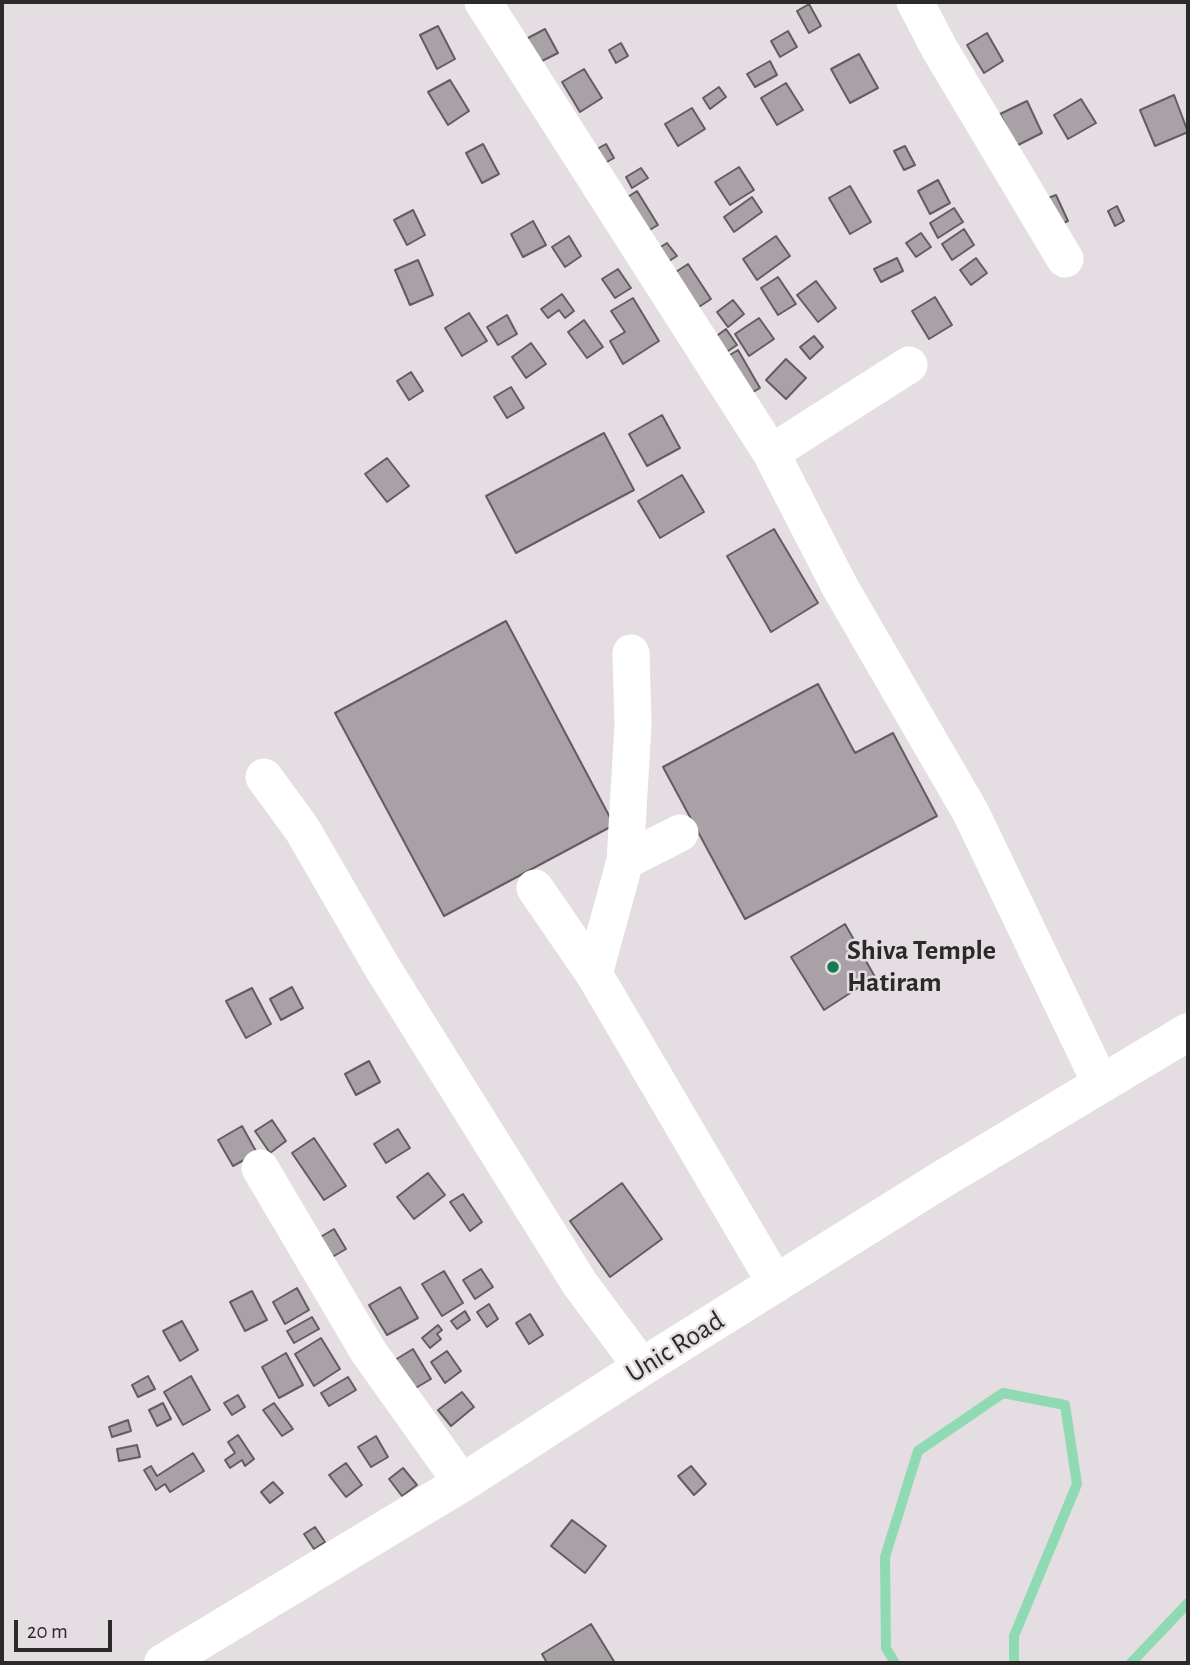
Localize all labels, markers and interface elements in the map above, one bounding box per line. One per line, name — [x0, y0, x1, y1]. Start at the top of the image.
place label: Shiva Temple Hatiram — [847, 934, 996, 1000]
marker: Shiva Temple Hatiram — [825, 959, 841, 975]
street label: Unic Road — [620, 1304, 730, 1390]
scale bar — [18, 1606, 116, 1650]
text: 20 m — [27, 1621, 68, 1642]

